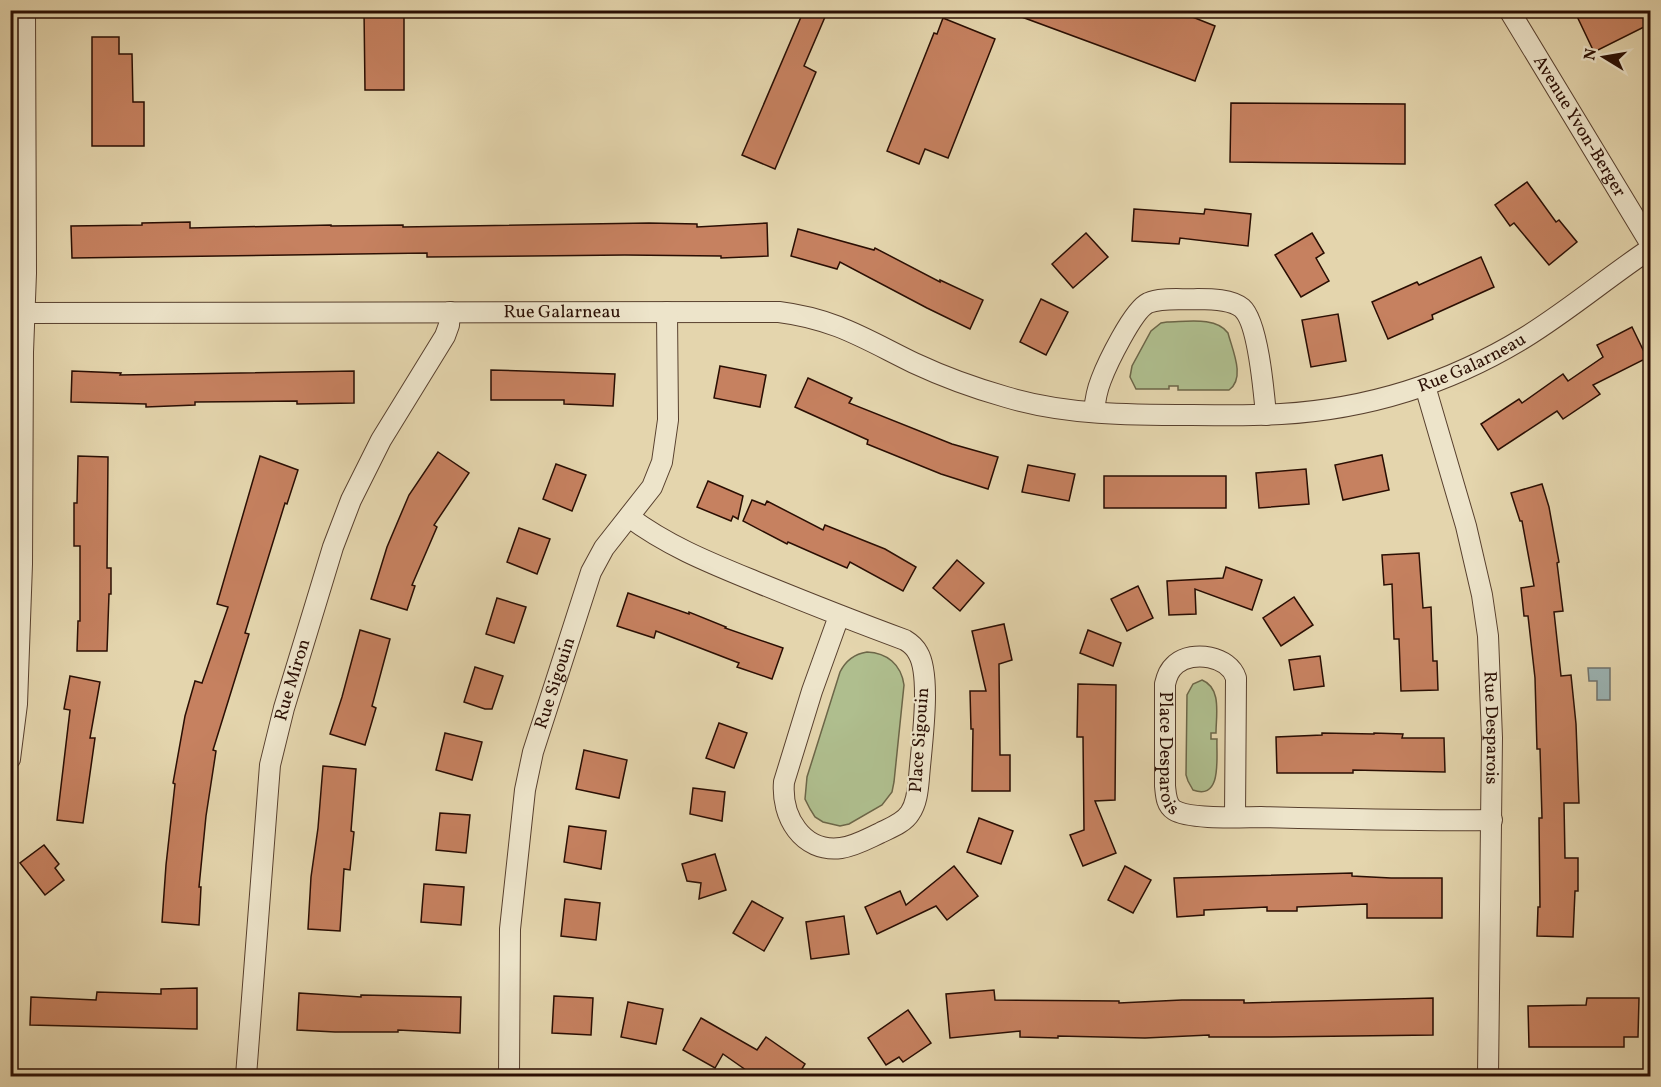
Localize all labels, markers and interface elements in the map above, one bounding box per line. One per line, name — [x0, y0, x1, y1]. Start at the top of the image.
north arrow — [1574, 27, 1634, 87]
text: N — [1579, 46, 1603, 62]
street label: Avenue Yvon-Berger — [1527, 51, 1632, 202]
street label: Rue Galarneau — [503, 300, 621, 325]
street label: Rue Galarneau — [1414, 327, 1531, 399]
street label: Rue Sigouin — [529, 634, 582, 732]
street label: Rue Miron — [269, 636, 317, 724]
street label: Rue Desparois — [1477, 671, 1505, 785]
street label: Place Sigouin — [904, 686, 936, 793]
street label: Place Desparois — [1153, 692, 1184, 822]

